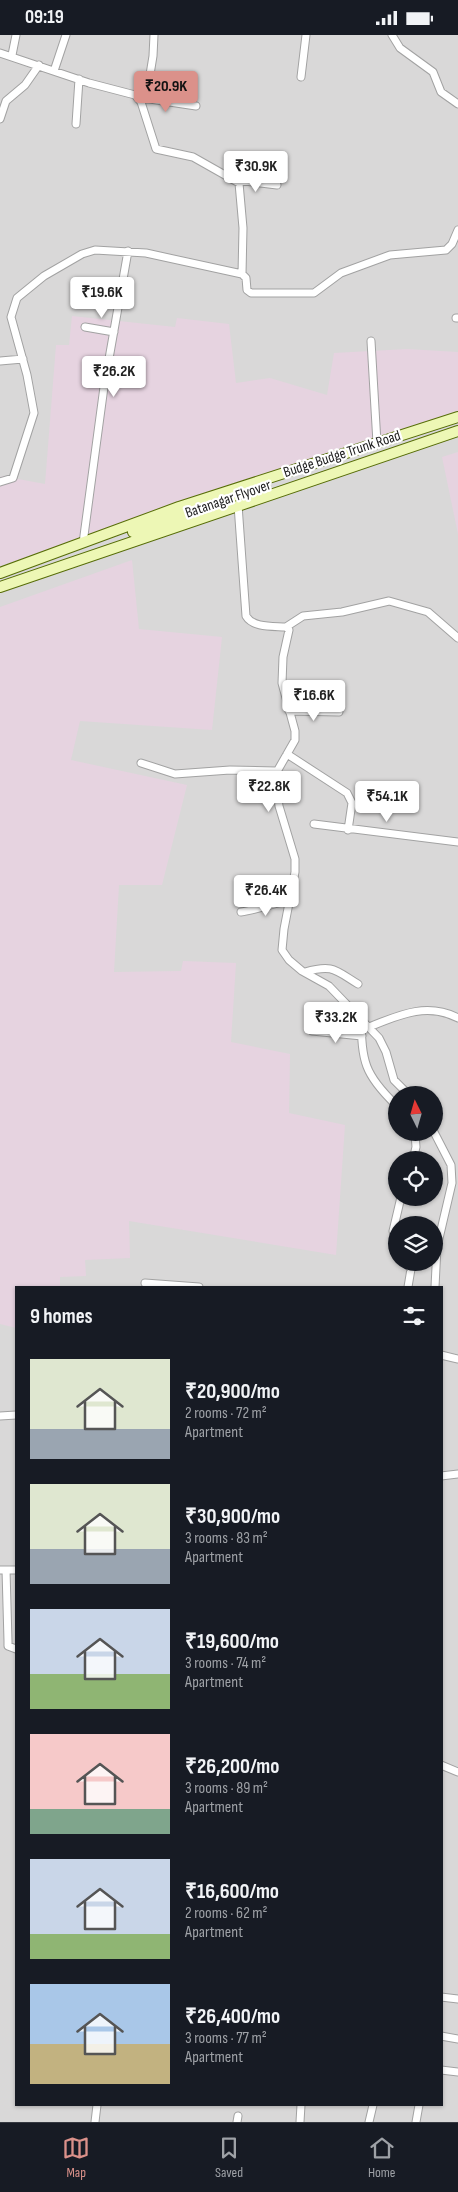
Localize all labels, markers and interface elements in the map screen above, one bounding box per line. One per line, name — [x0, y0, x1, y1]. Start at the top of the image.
text: 09:19 — [25, 6, 64, 29]
pin: ₹20.9K — [125, 71, 207, 113]
text: ₹20.9K — [145, 77, 187, 96]
pin: ₹30.9K — [215, 151, 297, 193]
text: ₹30.9K — [235, 157, 277, 176]
pin: ₹19.6K — [61, 277, 143, 319]
text: ₹19.6K — [81, 283, 123, 302]
pin: ₹26.2K — [73, 355, 155, 398]
text: ₹26.2K — [93, 362, 135, 381]
street label: Budge Budge Trunk Road — [281, 426, 403, 482]
street label: Batanagar Flyover — [183, 475, 274, 523]
pin: ₹16.6K — [273, 679, 355, 722]
text: ₹16.6K — [293, 686, 335, 705]
pin: ₹22.8K — [228, 771, 310, 813]
text: ₹22.8K — [248, 777, 290, 796]
pin: ₹54.1K — [346, 781, 428, 823]
text: ₹54.1K — [366, 787, 408, 806]
pin: ₹26.4K — [225, 875, 307, 917]
text: ₹26.4K — [245, 881, 287, 900]
pin: ₹33.2K — [295, 1001, 377, 1044]
text: ₹33.2K — [315, 1008, 357, 1027]
north arrow — [388, 1086, 442, 1141]
map controls — [388, 1086, 443, 1271]
button: locate — [388, 1151, 443, 1206]
button: layers — [388, 1216, 443, 1271]
icon: filters — [400, 1302, 428, 1330]
text: 9 homes — [30, 1304, 93, 1329]
icon: home — [70, 1379, 130, 1439]
text: ₹20,900/mo — [185, 1379, 280, 1404]
text: 2 rooms · 72 m² — [185, 1404, 267, 1423]
text: Apartment — [185, 1423, 243, 1442]
icon: home — [70, 1504, 130, 1564]
text: ₹30,900/mo — [185, 1504, 280, 1529]
text: 3 rooms · 83 m² — [185, 1529, 268, 1548]
text: Apartment — [185, 1548, 243, 1567]
icon: home — [70, 1629, 130, 1689]
text: ₹19,600/mo — [185, 1629, 279, 1654]
text: 3 rooms · 74 m² — [185, 1654, 266, 1673]
text: Apartment — [185, 1673, 243, 1692]
icon: home — [70, 1754, 130, 1814]
text: ₹26,200/mo — [185, 1754, 279, 1779]
text: 3 rooms · 89 m² — [185, 1779, 268, 1798]
text: Apartment — [185, 1798, 243, 1817]
icon: home — [70, 1879, 130, 1939]
text: ₹16,600/mo — [185, 1879, 279, 1904]
text: 2 rooms · 62 m² — [185, 1904, 268, 1923]
text: Apartment — [185, 1923, 243, 1942]
icon: home — [70, 2004, 130, 2064]
text: ₹26,400/mo — [185, 2004, 280, 2029]
text: 3 rooms · 77 m² — [185, 2029, 267, 2048]
text: Apartment — [185, 2048, 243, 2067]
tab: Map — [62, 2134, 90, 2181]
tab: Saved — [215, 2134, 243, 2181]
tab: Home — [368, 2134, 396, 2181]

